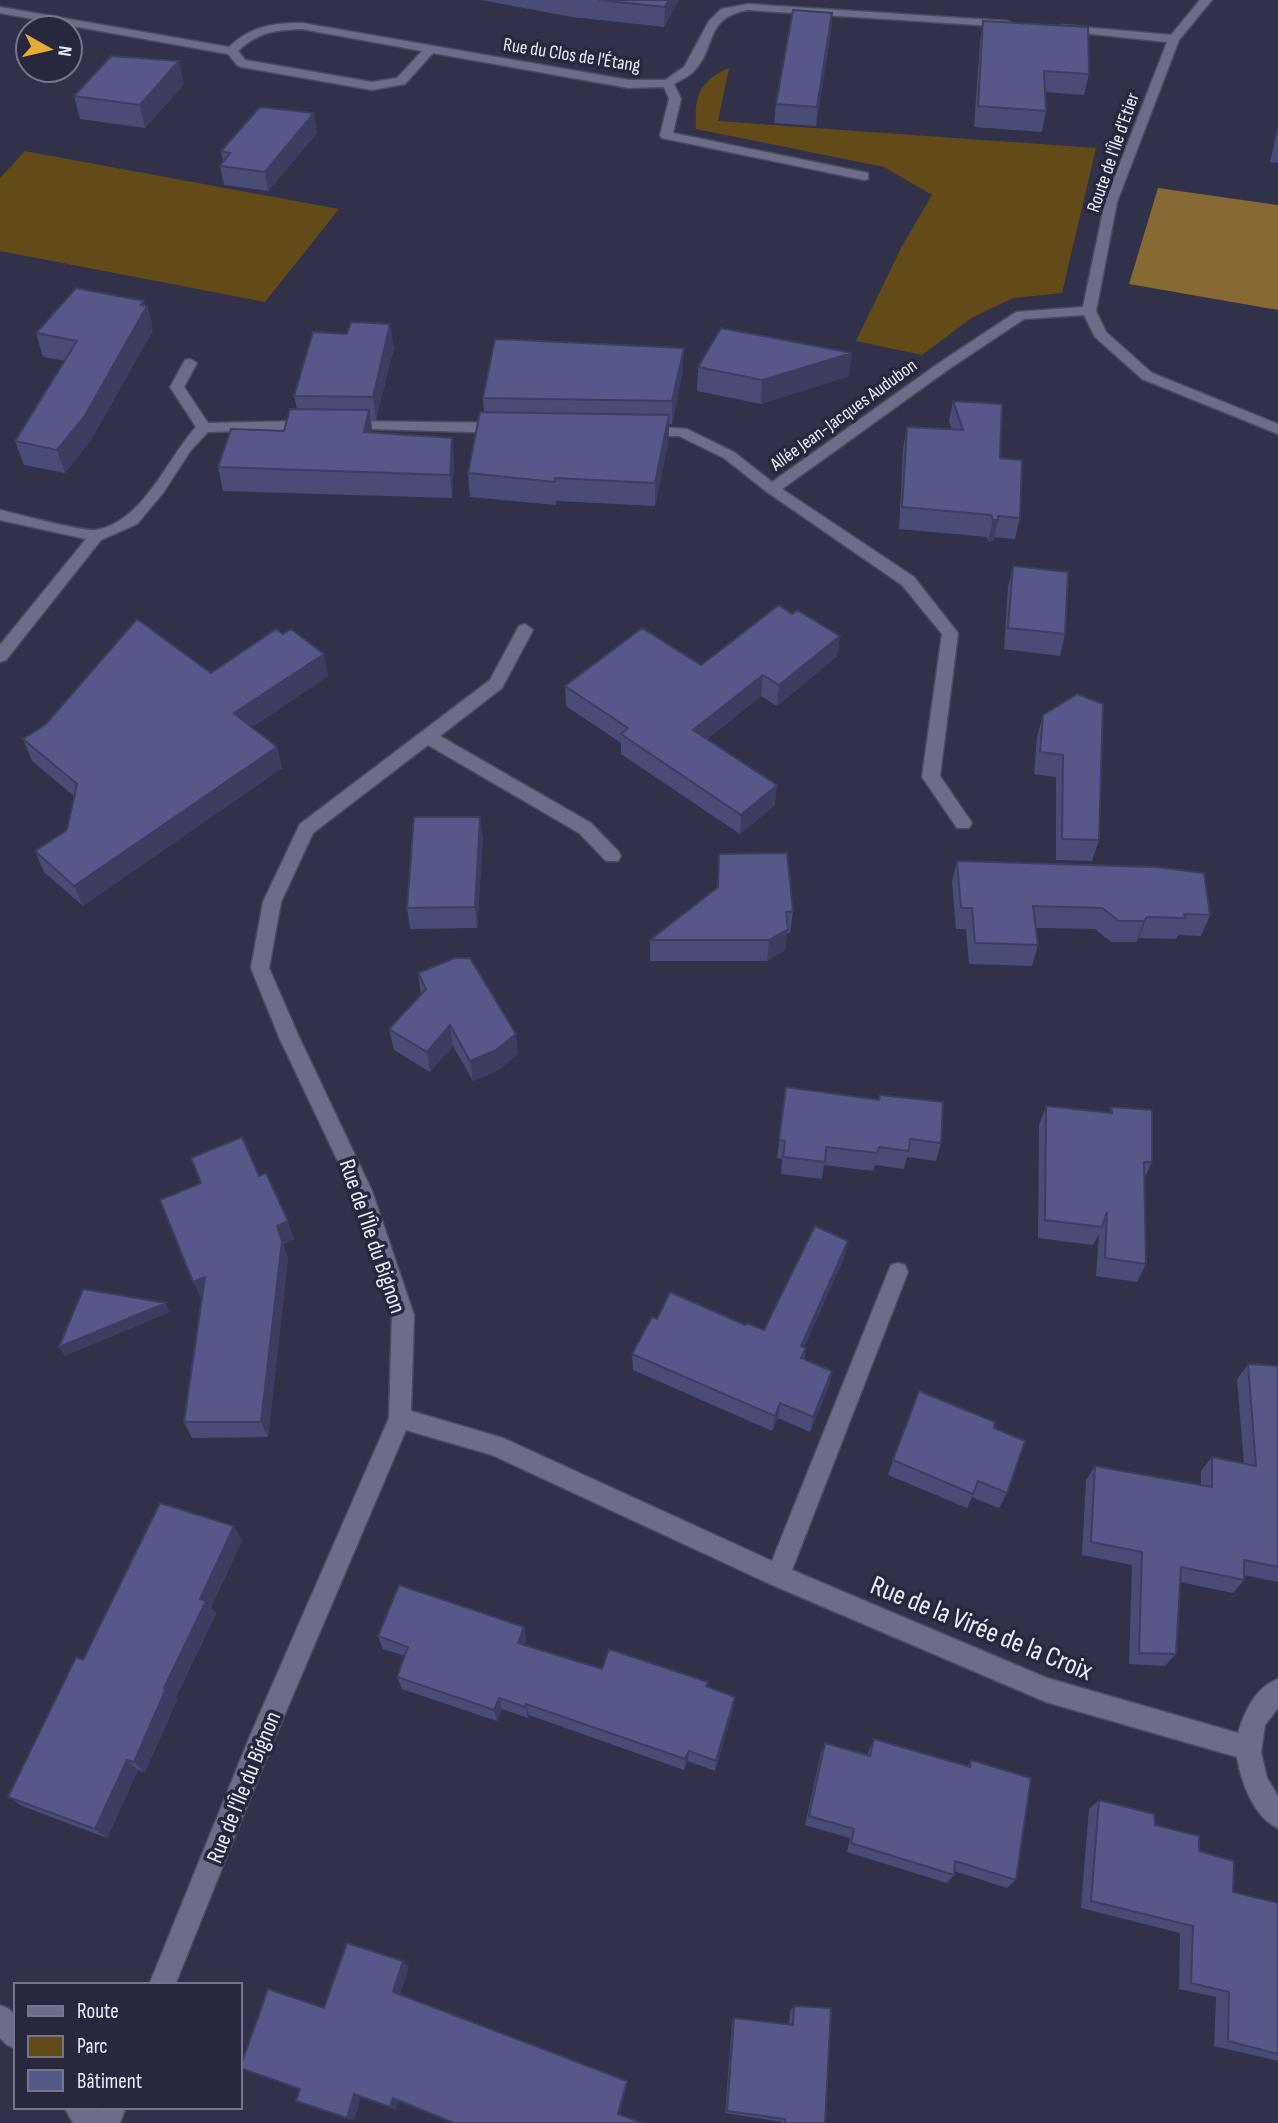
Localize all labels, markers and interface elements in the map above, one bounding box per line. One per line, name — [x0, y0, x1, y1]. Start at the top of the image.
north arrow — [14, 14, 84, 84]
street label: Rue du Clos de l'Étang — [502, 33, 642, 78]
text: N — [52, 45, 76, 58]
street label: Route de l'Île d'Etier — [1082, 89, 1145, 215]
street label: Allée Jean-Jacques Audubon — [765, 354, 922, 477]
street label: Rue de l'Île du Bignon — [333, 1156, 412, 1317]
street label: Rue de la Virée de la Croix — [866, 1569, 1098, 1688]
street label: Rue de l'Île du Bignon — [201, 1707, 287, 1867]
legend — [14, 1983, 242, 2109]
text: Route — [77, 1999, 119, 2024]
text: Parc — [77, 2034, 108, 2059]
text: Bâtiment — [77, 2069, 142, 2094]

